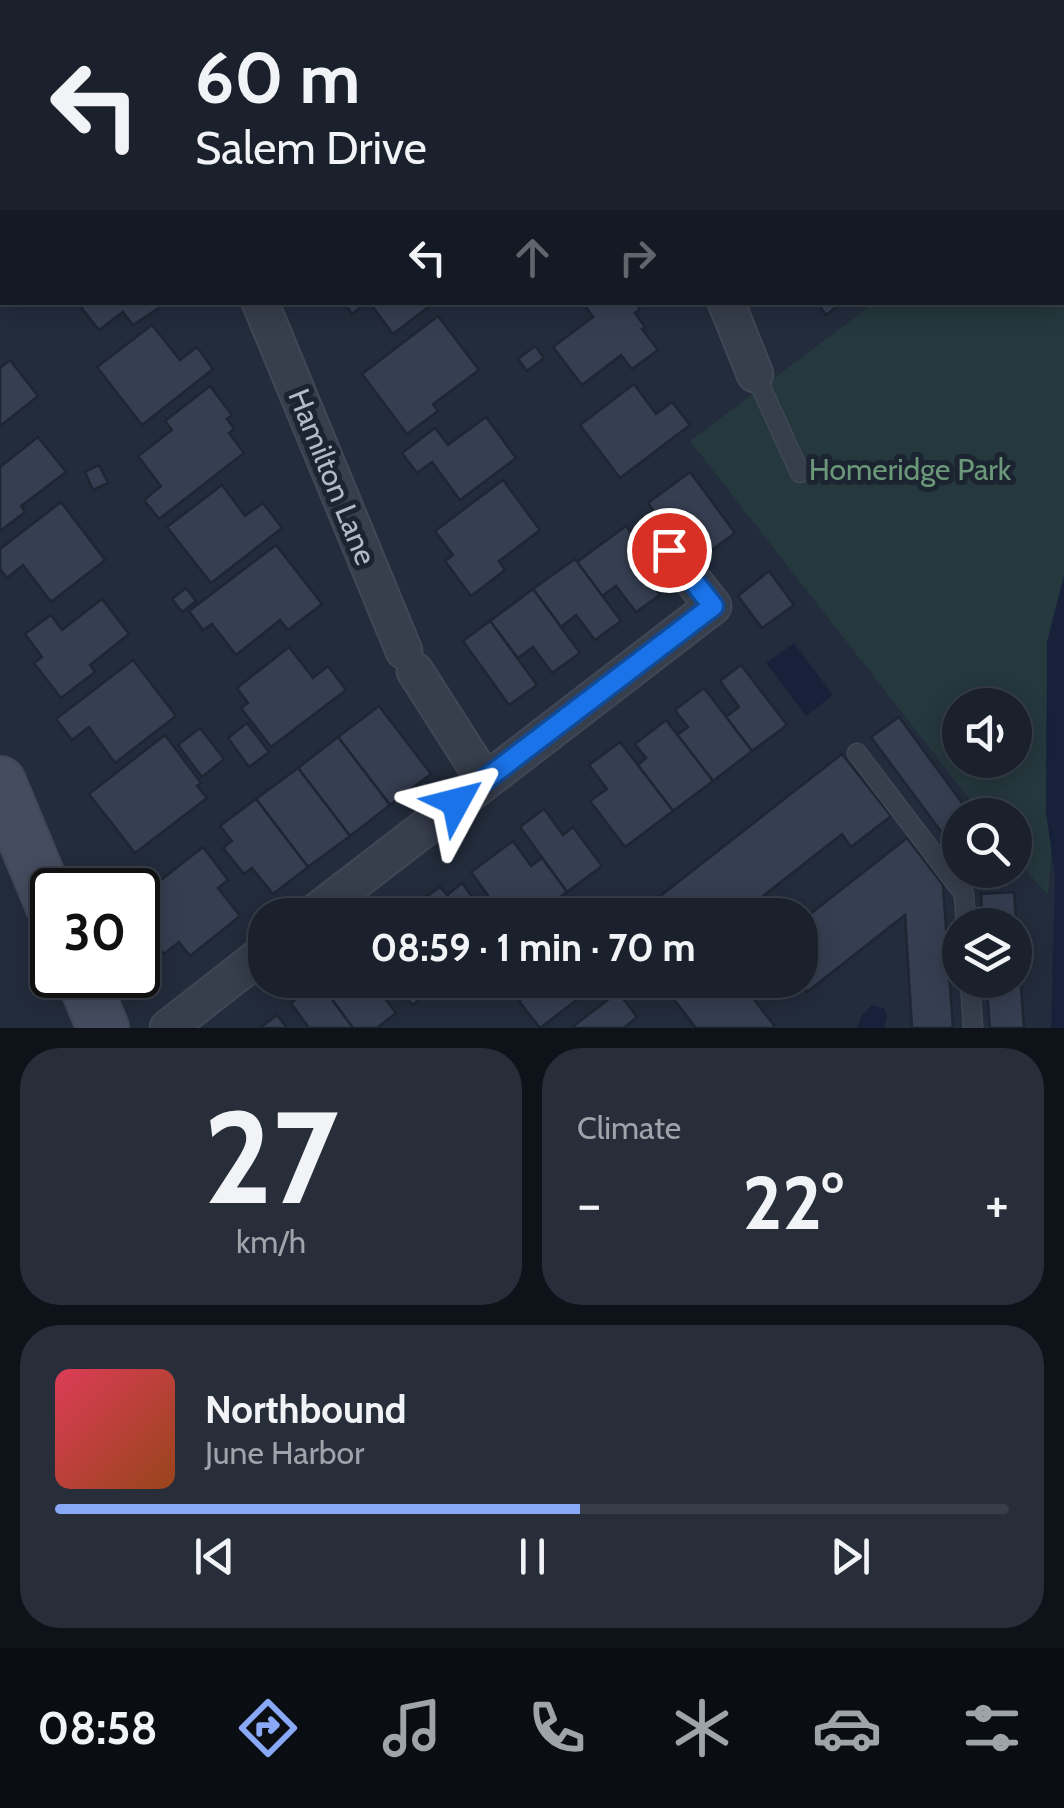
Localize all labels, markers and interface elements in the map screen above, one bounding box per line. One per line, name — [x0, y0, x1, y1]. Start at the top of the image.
text: 60 m — [195, 35, 360, 121]
icon: left — [30, 40, 160, 170]
text: Salem Drive — [195, 121, 427, 175]
icon: left — [400, 230, 455, 285]
icon: ahead — [505, 230, 560, 285]
icon: right — [610, 230, 665, 285]
street label: Hamilton Lane — [280, 383, 385, 570]
park label: Homeridge Park — [809, 451, 1012, 488]
pin — [627, 508, 712, 593]
icon: arrive — [642, 523, 697, 578]
map controls — [942, 688, 1032, 998]
button: sound — [942, 688, 1032, 778]
position arrow — [404, 750, 508, 854]
button: search — [942, 798, 1032, 888]
speed limit sign: 30 — [30, 868, 160, 998]
button: layers — [942, 908, 1032, 998]
text: 08:59 · 1 min · 70 m — [371, 924, 695, 971]
text: 27 — [203, 1078, 339, 1236]
text: Climate — [577, 1108, 681, 1147]
text: 22° — [742, 1157, 844, 1248]
text: − — [577, 1170, 601, 1237]
text: + — [985, 1170, 1009, 1237]
text: km/h — [236, 1222, 306, 1261]
text: Northbound — [205, 1386, 407, 1433]
text: June Harbor — [205, 1433, 364, 1472]
icon: previous — [187, 1529, 242, 1584]
icon: pause — [505, 1529, 560, 1584]
icon: next — [823, 1529, 878, 1584]
icon: directions — [233, 1693, 303, 1763]
icon: music — [377, 1693, 447, 1763]
icon: phone — [522, 1693, 592, 1763]
icon: climate — [667, 1693, 737, 1763]
icon: car — [812, 1693, 882, 1763]
icon: filters — [957, 1693, 1027, 1763]
text: 08:58 — [37, 1701, 158, 1755]

